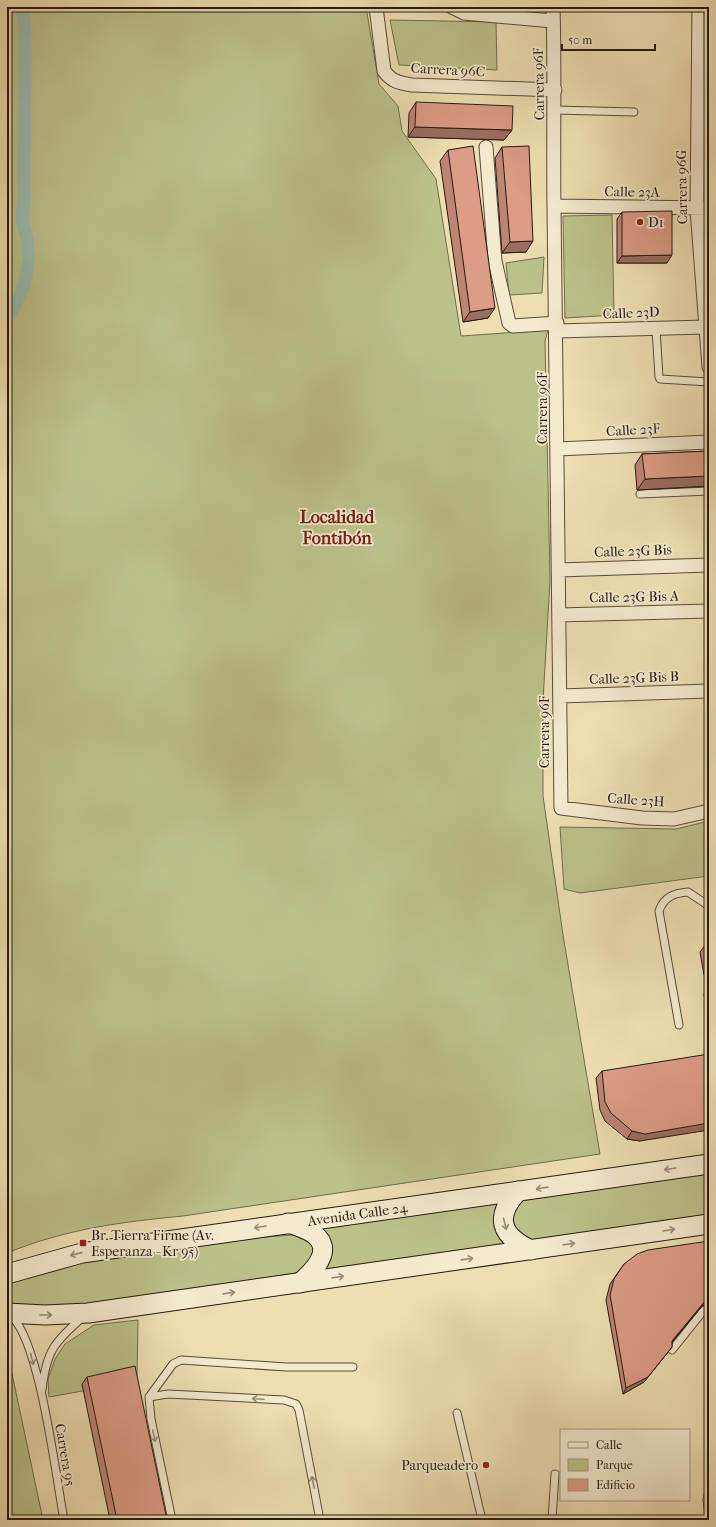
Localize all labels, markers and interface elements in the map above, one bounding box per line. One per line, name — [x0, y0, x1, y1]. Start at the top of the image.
scale bar — [562, 26, 655, 52]
text: 50 m — [568, 33, 592, 47]
street label: Carrera 96F — [530, 47, 548, 120]
street label: Carrera 96C — [410, 60, 486, 80]
street label: Carrera 96G — [673, 149, 691, 225]
street label: Calle 23A — [604, 183, 661, 201]
place label: D1 — [648, 214, 664, 231]
marker: D1 — [635, 217, 645, 227]
street label: Calle 23D — [602, 303, 660, 322]
street label: Carrera 96F — [534, 371, 551, 444]
street label: Calle 23F — [606, 420, 661, 440]
district label: Localidad Fontibón — [300, 507, 375, 549]
street label: Calle 23G Bis — [594, 541, 672, 561]
street label: Calle 23G Bis A — [589, 588, 680, 606]
street label: Calle 23G Bis B — [589, 668, 679, 688]
street label: Carrera 96F — [536, 695, 553, 768]
street label: Calle 23H — [607, 790, 665, 810]
one-way arrow — [664, 1165, 677, 1173]
one-way arrow — [536, 1184, 549, 1192]
street label: Avenida Calle 24 — [305, 1198, 409, 1230]
one-way arrow — [501, 1217, 509, 1230]
one-way arrow — [254, 1223, 267, 1231]
one-way arrow — [663, 1226, 676, 1234]
place label: Br. Tierra Firme (Av. Esperanza - Kr 95) — [91, 1227, 214, 1260]
marker: Br. Tierra Firme (Av. Esperanza - Kr 95) — [78, 1238, 88, 1248]
one-way arrow — [562, 1240, 575, 1248]
one-way arrow — [70, 1251, 83, 1258]
one-way arrow — [460, 1255, 473, 1263]
one-way arrow — [331, 1273, 344, 1281]
one-way arrow — [222, 1289, 235, 1297]
one-way arrow — [39, 1311, 52, 1319]
one-way arrow — [29, 1352, 36, 1365]
one-way arrow — [252, 1395, 265, 1402]
street label: Carrera 95 — [51, 1422, 79, 1488]
one-way arrow — [151, 1429, 159, 1442]
legend — [560, 1429, 690, 1501]
text: Calle — [596, 1438, 622, 1452]
place label: Parqueadero — [401, 1457, 478, 1474]
text: Parque — [596, 1458, 633, 1472]
marker: Parqueadero — [481, 1460, 491, 1470]
one-way arrow — [308, 1476, 316, 1489]
text: Edificio — [596, 1478, 635, 1492]

